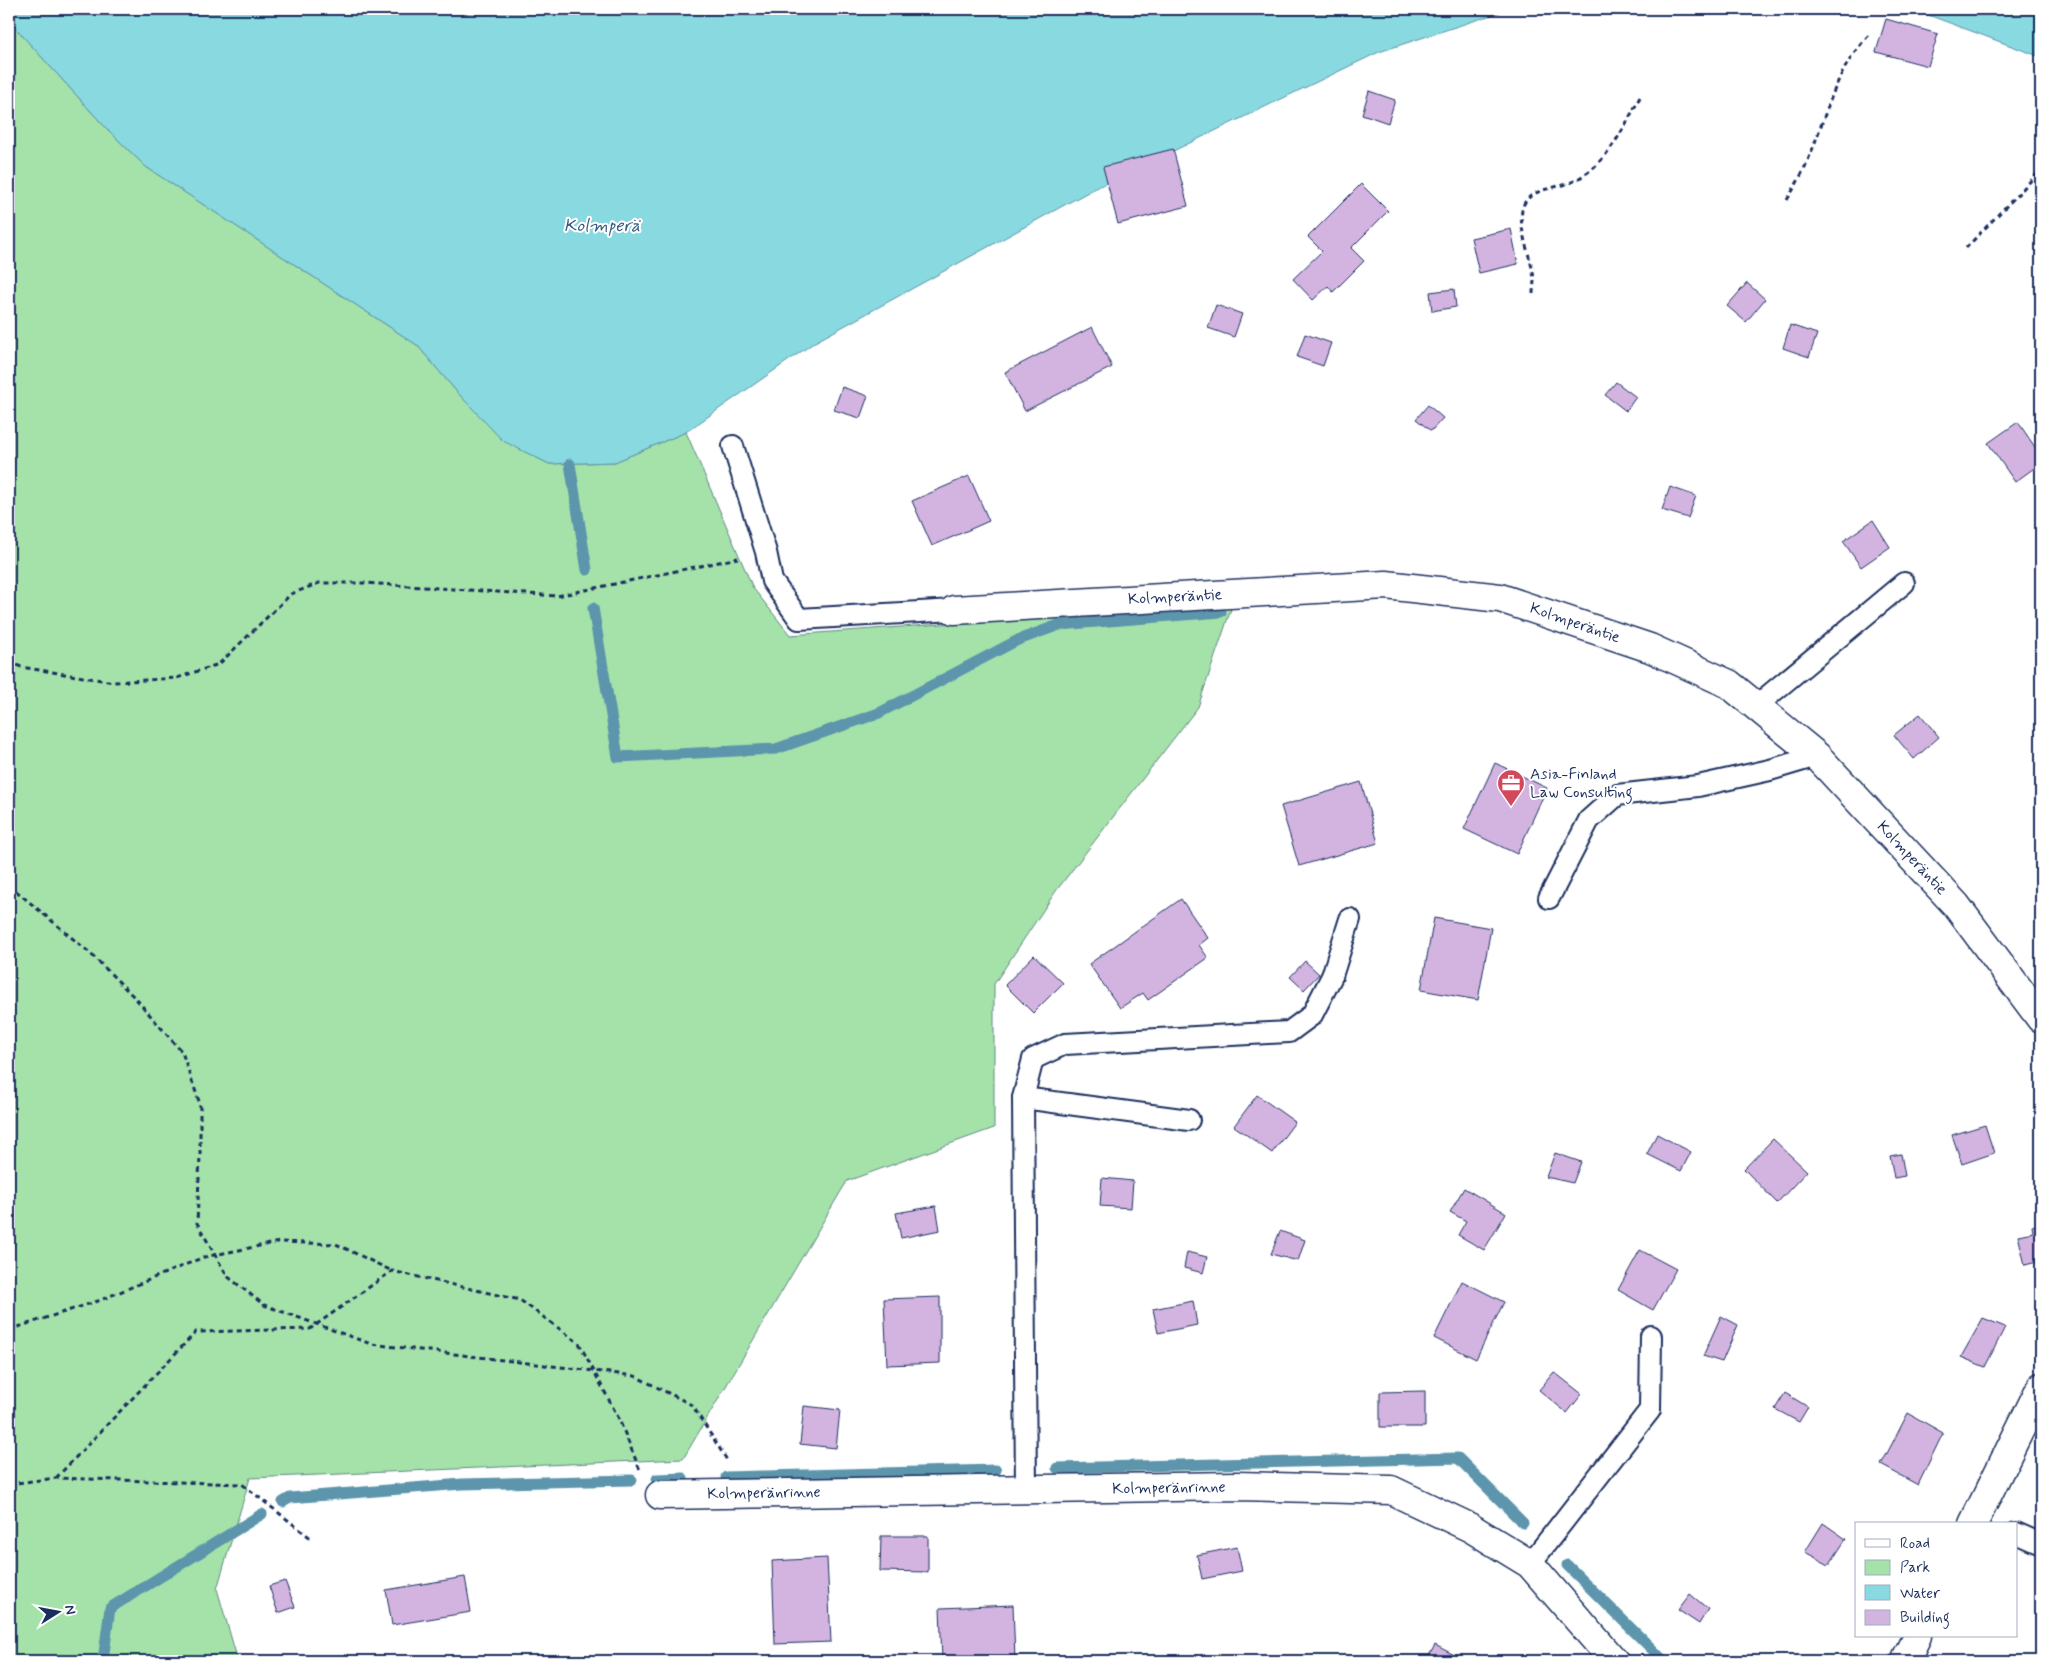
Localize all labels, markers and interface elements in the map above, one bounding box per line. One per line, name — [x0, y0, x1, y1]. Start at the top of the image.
water label: Kolmperä — [564, 214, 641, 238]
street label: Kolmperäntie — [1127, 584, 1223, 610]
street label: Kolmperäntie — [1527, 598, 1623, 648]
place label: Asia-Finland Law Consulting — [1530, 764, 1633, 804]
office icon: Asia-Finland Law Consulting — [1496, 768, 1526, 807]
street label: Kolmperäntie — [1872, 816, 1952, 900]
street label: Kolmperänrinne — [1112, 1477, 1226, 1499]
street label: Kolmperänrinne — [707, 1482, 821, 1504]
legend — [1855, 1522, 2018, 1638]
text: Road — [1900, 1534, 1930, 1554]
text: Park — [1900, 1558, 1930, 1578]
text: Water — [1900, 1584, 1940, 1604]
north arrow — [32, 1588, 82, 1638]
text: N — [60, 1603, 80, 1616]
text: Building — [1900, 1608, 1950, 1629]

